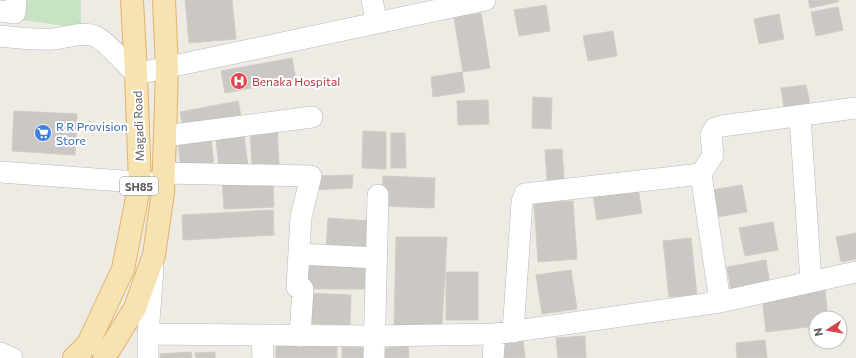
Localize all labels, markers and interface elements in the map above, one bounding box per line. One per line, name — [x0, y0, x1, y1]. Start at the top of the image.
hospital icon: Benaka Hospital — [229, 71, 249, 91]
place label: Benaka Hospital — [252, 74, 340, 88]
street label: Magadi Road — [130, 90, 146, 162]
place label: R R Provision Store — [56, 119, 128, 147]
supermarket icon: R R Provision Store — [33, 123, 53, 143]
road number: SH85 — [120, 177, 158, 195]
north arrow — [808, 310, 848, 350]
text: N — [811, 327, 825, 338]

